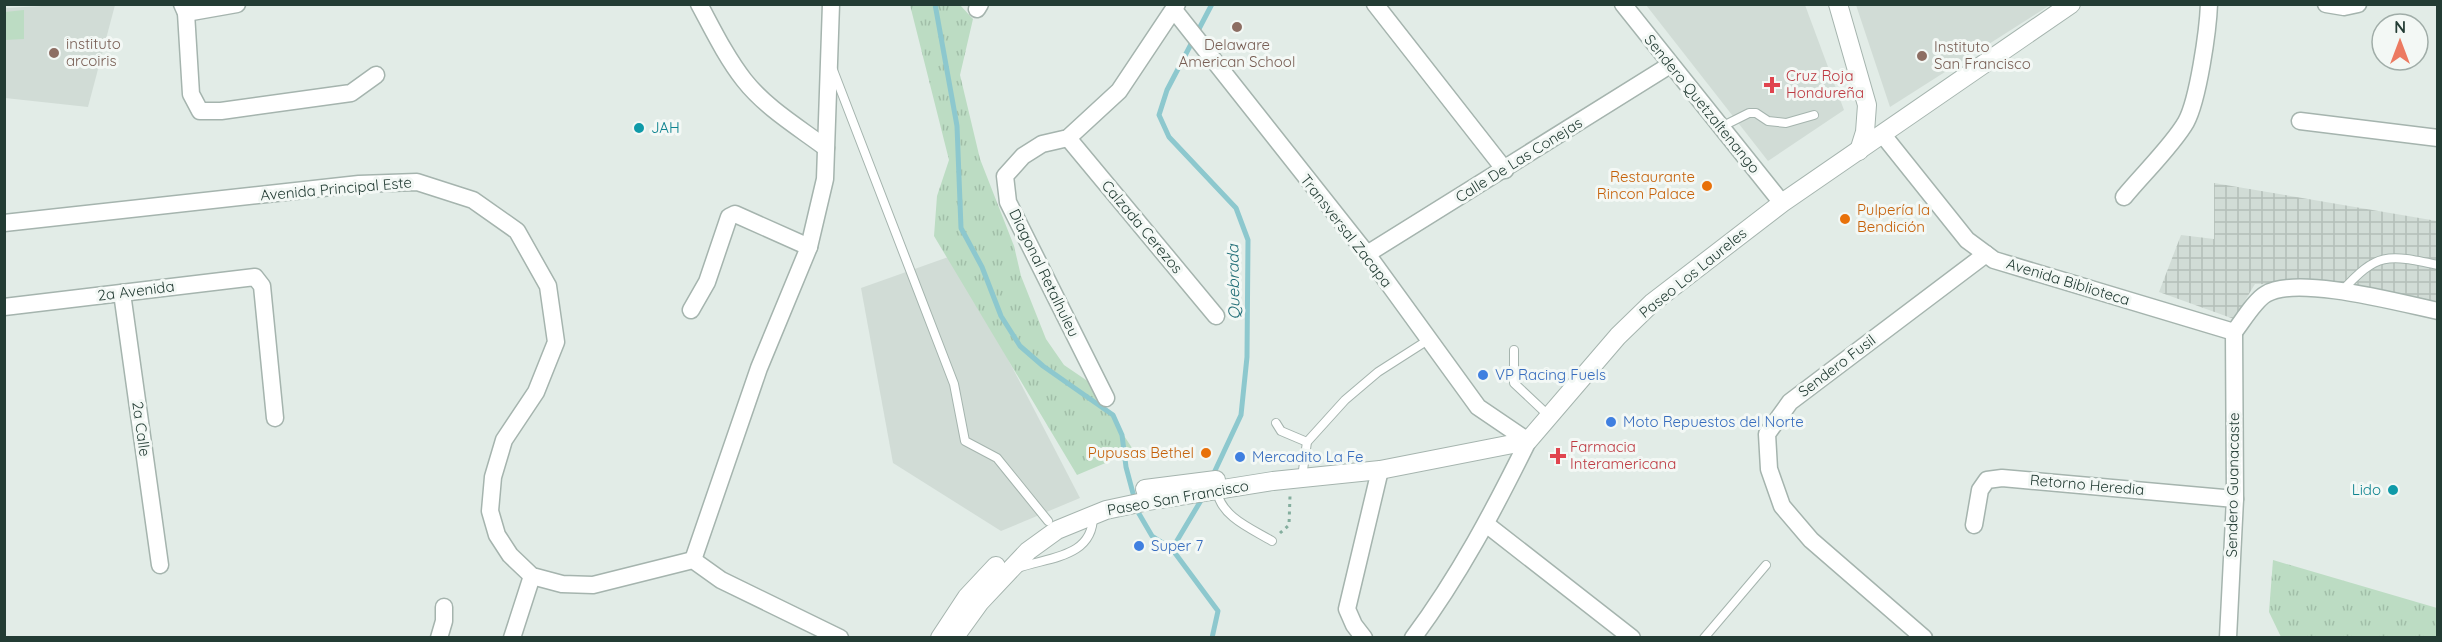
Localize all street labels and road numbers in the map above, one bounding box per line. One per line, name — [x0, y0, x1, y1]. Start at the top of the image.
street label: Sendero Quetzaltenango — [1641, 30, 1764, 177]
street label: Calle De Las Conejas — [1452, 113, 1586, 206]
street label: Transversal Zacapa — [1296, 170, 1396, 291]
street label: Avenida Principal Este — [259, 172, 413, 205]
street label: Calzada Cerezos — [1098, 176, 1187, 277]
street label: Diagonal Retalhuleu — [1005, 206, 1084, 340]
street label: Paseo Los Laureles — [1635, 223, 1750, 322]
street label: Avenida Biblioteca — [2004, 254, 2132, 309]
street label: 2a Avenida — [96, 276, 175, 305]
street label: Sendero Fusil — [1794, 330, 1879, 401]
street label: 2a Calle — [128, 400, 155, 458]
street label: Sendero Guanacaste — [2222, 412, 2243, 558]
street label: Retorno Heredia — [2029, 470, 2145, 499]
street label: Paseo San Francisco — [1106, 476, 1250, 519]

